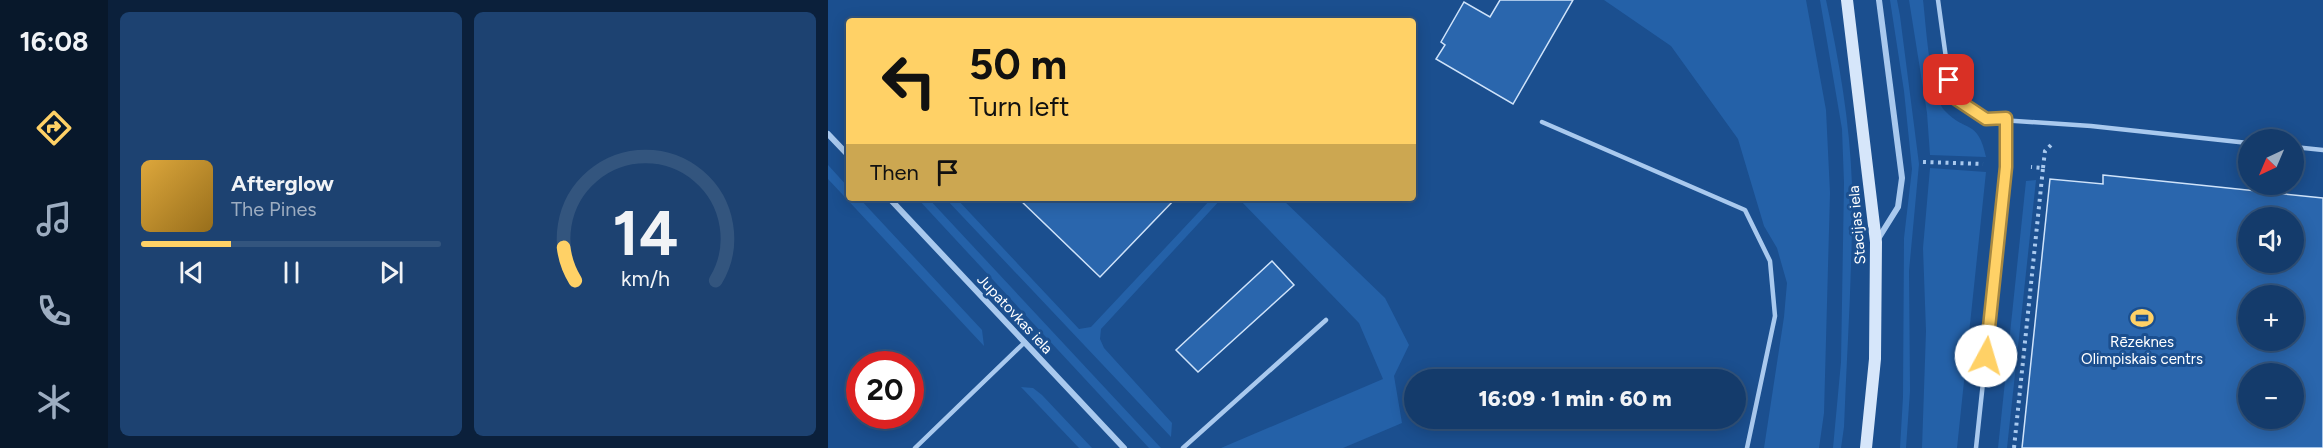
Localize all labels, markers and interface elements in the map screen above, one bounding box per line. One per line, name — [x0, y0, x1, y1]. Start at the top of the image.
text: 16:08 — [19, 25, 89, 58]
text: 50 m — [969, 39, 1067, 90]
icon: left — [870, 42, 948, 120]
pin — [1923, 54, 1974, 105]
icon: arrive — [1932, 63, 1965, 96]
text: Turn left — [969, 90, 1069, 123]
icon: directions — [33, 107, 75, 149]
north arrow — [2238, 129, 2304, 195]
map controls — [2238, 129, 2304, 429]
icon: arrive — [931, 156, 964, 189]
text: Then — [870, 159, 919, 186]
text: Afterglow — [231, 170, 334, 197]
street label: Stacijas iela — [1845, 185, 1869, 265]
text: 14 — [612, 196, 678, 271]
text: The Pines — [231, 197, 317, 221]
icon: music — [33, 198, 75, 240]
button: sound — [2238, 207, 2304, 273]
icon: previous — [175, 256, 208, 289]
icon: pause — [275, 256, 308, 289]
icon: next — [375, 256, 408, 289]
text: km/h — [621, 266, 669, 291]
street label: Jupatovkas iela — [973, 270, 1057, 358]
button: + — [2238, 285, 2304, 351]
icon: phone — [33, 290, 75, 332]
sports icon: Rēzeknes Olimpiskais centrs — [2129, 305, 2155, 331]
position arrow — [1954, 324, 2018, 388]
place label: Rēzeknes Olimpiskais centrs — [2081, 333, 2203, 368]
speed limit sign: 20 — [846, 351, 924, 429]
button: − — [2238, 363, 2304, 429]
icon: climate — [33, 381, 75, 423]
text: 16:09 · 1 min · 60 m — [1478, 385, 1672, 412]

